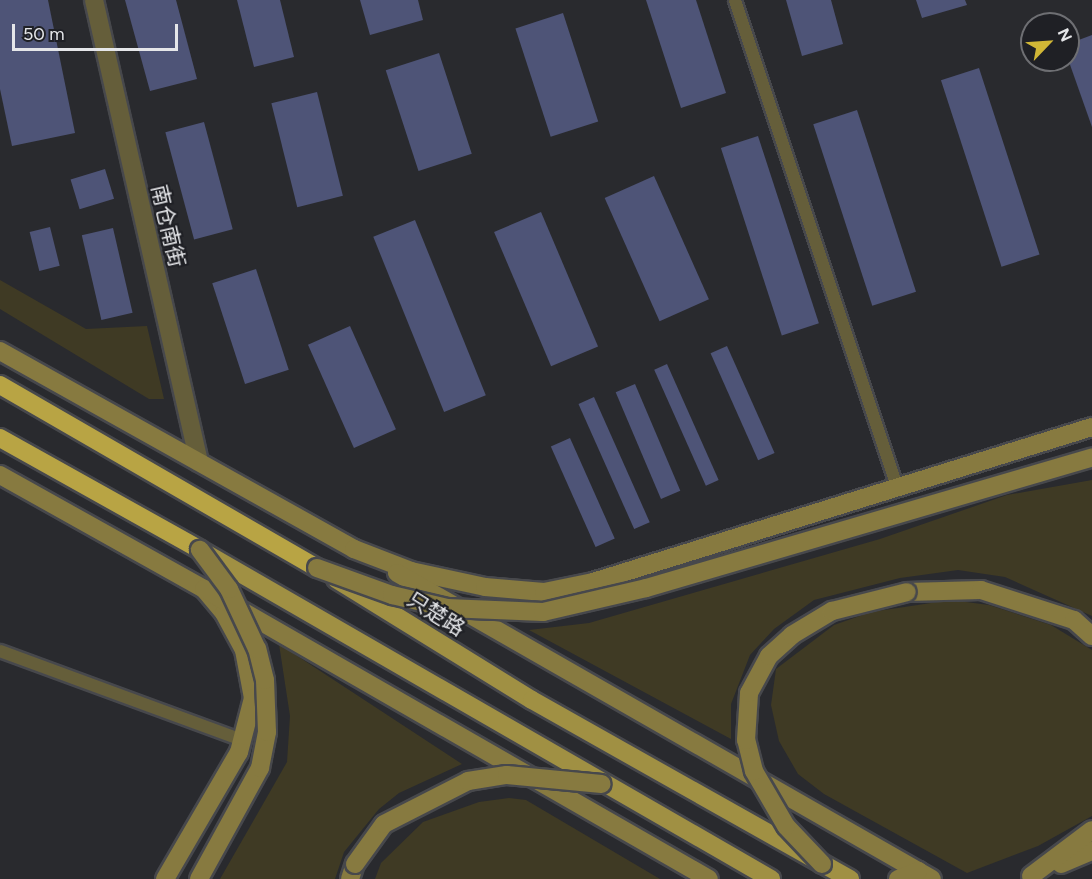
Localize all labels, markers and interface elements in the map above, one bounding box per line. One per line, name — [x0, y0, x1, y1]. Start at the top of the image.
scale bar — [15, 12, 182, 50]
north arrow — [1020, 12, 1080, 72]
text: 50 m — [23, 23, 65, 45]
text: N — [1054, 25, 1076, 45]
street label: 南仓南街 — [146, 182, 190, 270]
street label: 只楚路 — [403, 587, 469, 641]

